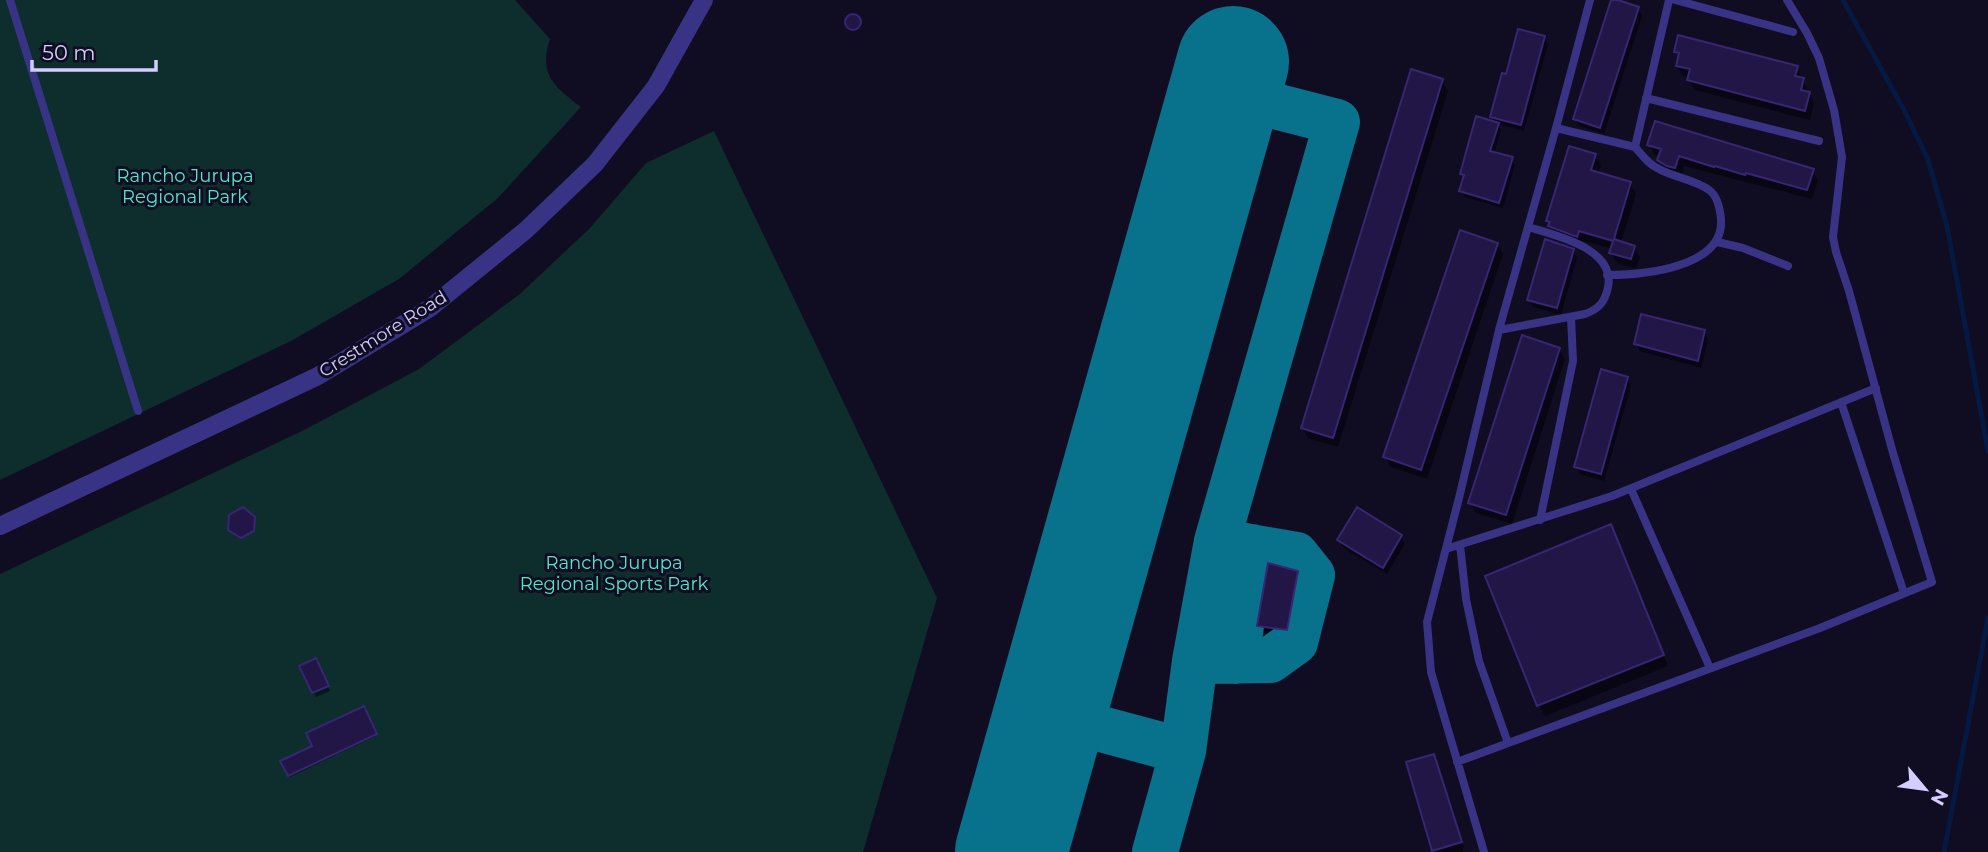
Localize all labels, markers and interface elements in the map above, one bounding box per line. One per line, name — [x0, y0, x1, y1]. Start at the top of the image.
scale bar — [32, 28, 156, 72]
text: 50 m — [42, 40, 96, 65]
park label: Rancho Jurupa Regional Park — [116, 165, 254, 208]
street label: Crestmore Road — [315, 286, 451, 382]
park label: Rancho Jurupa Regional Sports Park — [520, 552, 709, 595]
north arrow — [1890, 754, 1960, 824]
text: N — [1926, 785, 1953, 809]

